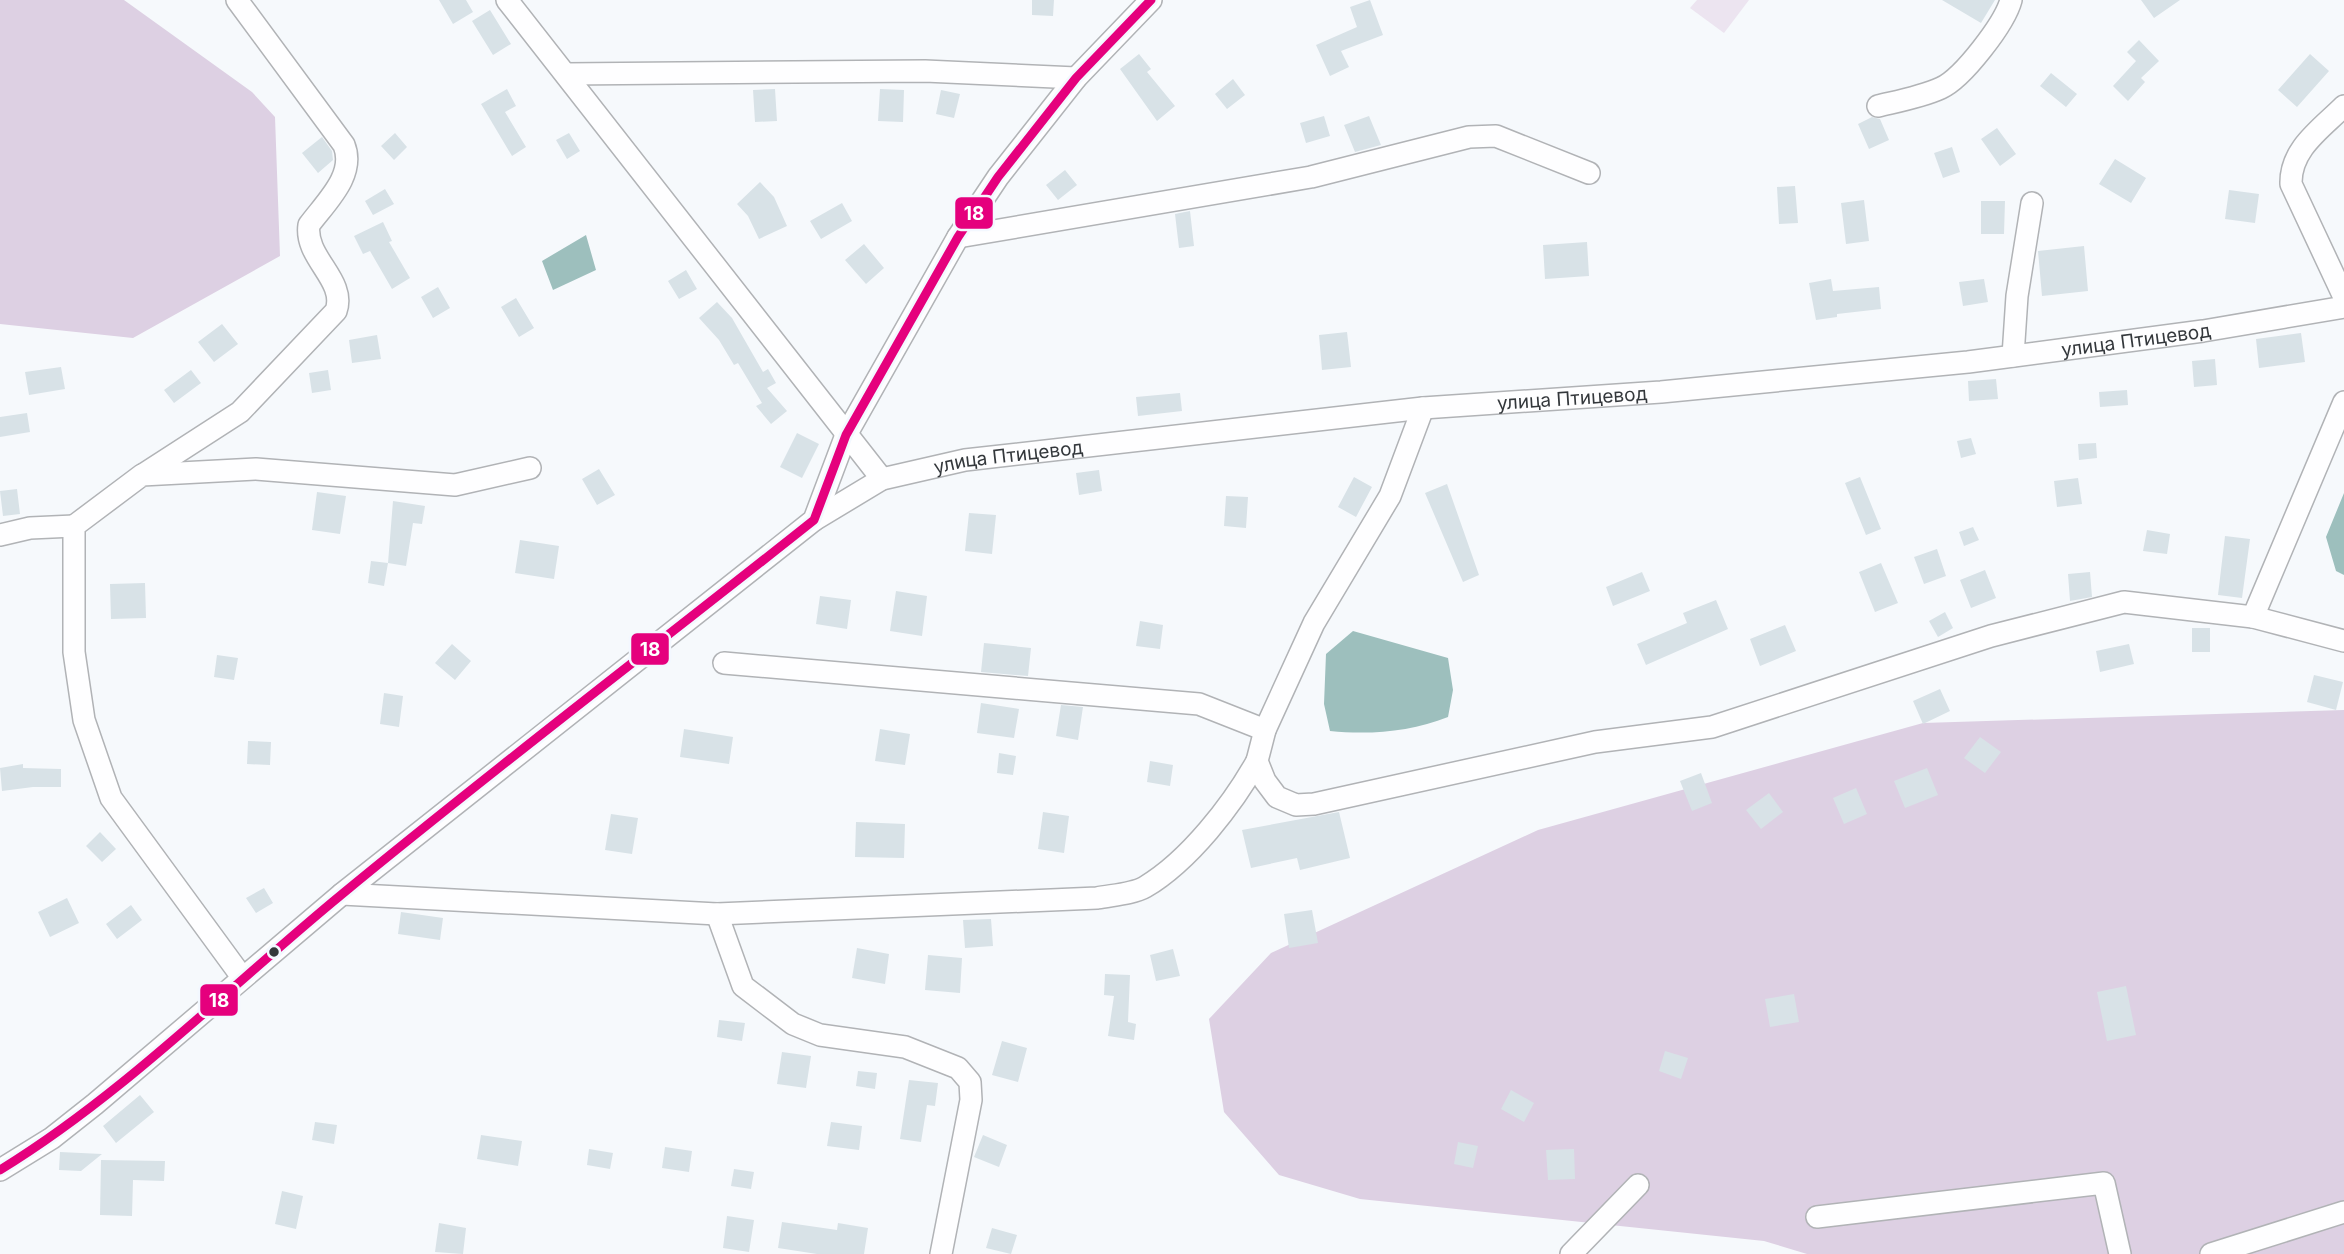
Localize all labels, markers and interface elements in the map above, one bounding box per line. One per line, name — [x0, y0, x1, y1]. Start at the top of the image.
line badge: 18 — [954, 196, 994, 230]
text: 18 — [964, 202, 984, 225]
street label: улица Птицевод — [2060, 318, 2213, 361]
street label: улица Птицевод — [1496, 381, 1648, 415]
street label: улица Птицевод — [931, 435, 1084, 478]
line badge: 18 — [630, 632, 670, 666]
text: 18 — [640, 638, 660, 661]
unlabelled marker — [267, 945, 281, 959]
line badge: 18 — [199, 983, 239, 1017]
text: 18 — [209, 989, 229, 1012]

